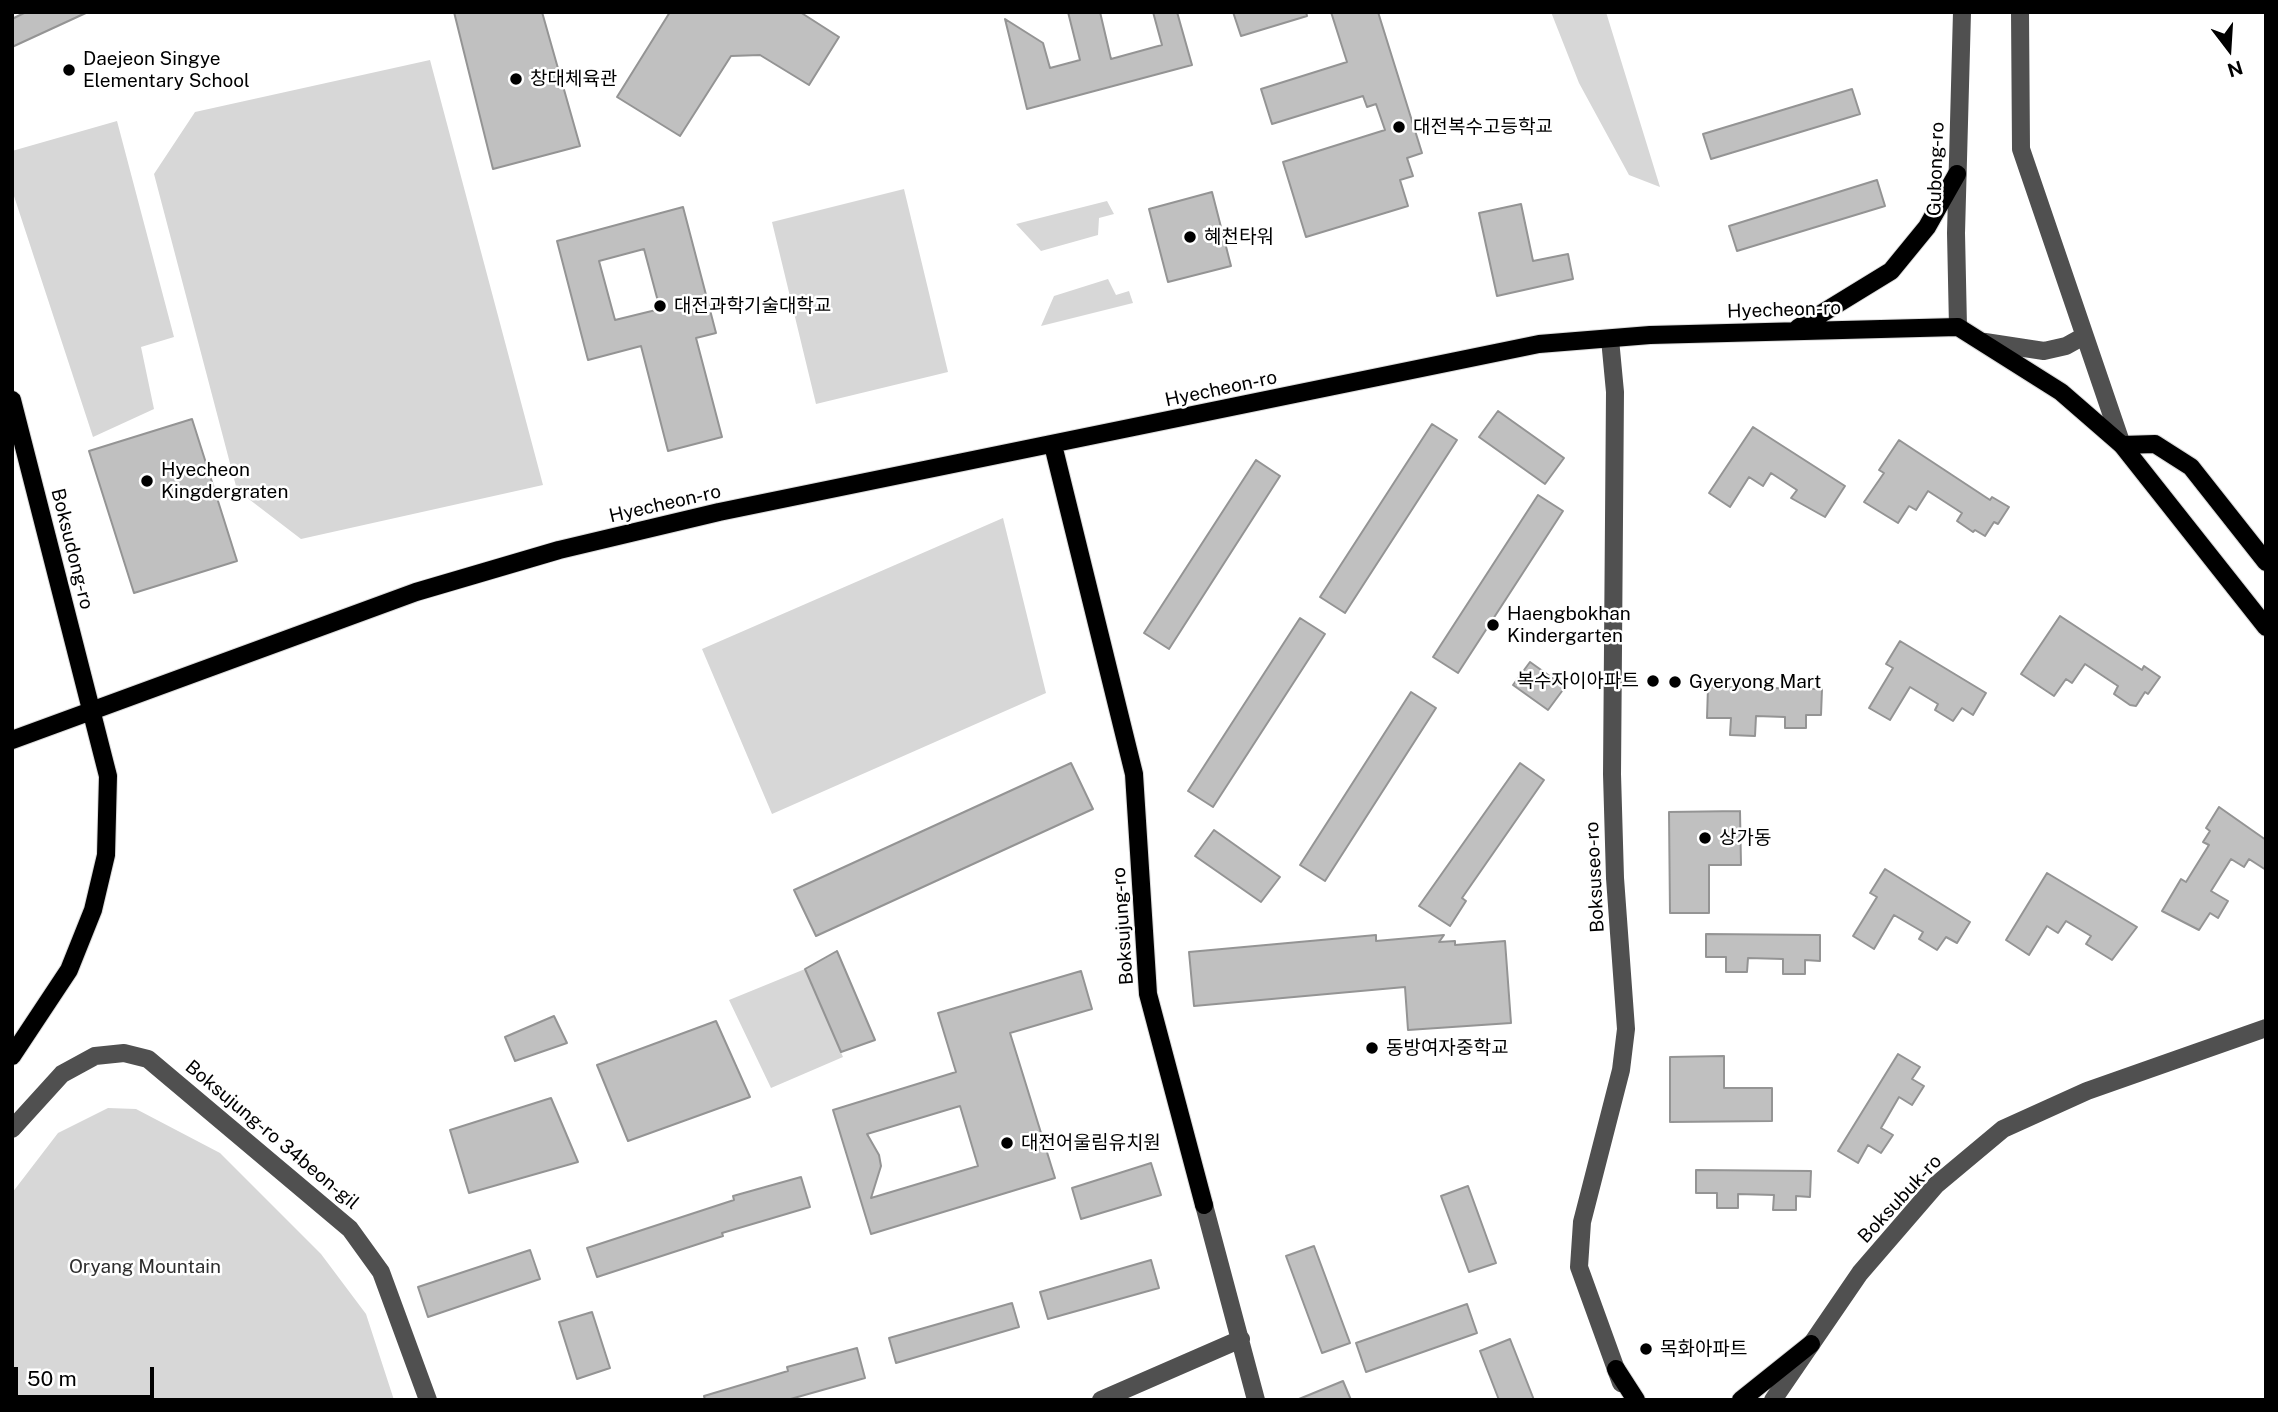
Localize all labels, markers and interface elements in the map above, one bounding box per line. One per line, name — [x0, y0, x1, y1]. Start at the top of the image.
north arrow — [2194, 14, 2264, 84]
place label: Daejeon Singye Elementary School — [83, 48, 250, 92]
text: N — [2225, 56, 2245, 82]
marker: Daejeon Singye Elementary School — [61, 62, 77, 78]
place label: 창대체육관 — [530, 68, 617, 90]
marker: 창대체육관 — [508, 71, 524, 87]
place label: 대전복수고등학교 — [1413, 116, 1553, 138]
marker: 대전복수고등학교 — [1391, 119, 1407, 135]
street label: Gubong-ro — [1923, 121, 1949, 217]
place label: 혜천타워 — [1204, 226, 1274, 248]
marker: 혜천타워 — [1182, 229, 1198, 245]
place label: 대전과학기술대학교 — [674, 295, 831, 317]
street label: Hyecheon-ro — [1727, 297, 1841, 323]
marker: 대전과학기술대학교 — [652, 298, 668, 314]
street label: Hyecheon-ro — [1163, 366, 1279, 412]
place label: Hyecheon Kingdergraten — [161, 459, 288, 503]
marker: Hyecheon Kingdergraten — [139, 473, 155, 489]
street label: Hyecheon-ro — [607, 480, 723, 528]
street label: Boksudong-ro — [46, 486, 98, 612]
place label: Haengbokhan Kindergarten — [1507, 603, 1631, 647]
marker: Haengbokhan Kindergarten — [1485, 617, 1501, 633]
place label: 복수자이아파트 — [1517, 670, 1639, 692]
place label: Gyeryong Mart — [1689, 671, 1821, 693]
marker: 복수자이아파트 — [1645, 673, 1661, 689]
marker: Gyeryong Mart — [1667, 674, 1683, 690]
street label: Boksuseo-ro — [1581, 821, 1609, 933]
place label: 상가동 — [1719, 827, 1771, 849]
marker: 상가동 — [1697, 830, 1713, 846]
street label: Boksujung-ro — [1108, 866, 1138, 986]
place label: 동방여자중학교 — [1386, 1037, 1508, 1059]
marker: 동방여자중학교 — [1364, 1040, 1380, 1056]
street label: Boksujung-ro 34beon-gil — [180, 1056, 364, 1214]
place label: 대전어울림유치원 — [1021, 1132, 1161, 1154]
marker: 대전어울림유치원 — [999, 1135, 1015, 1151]
street label: Boksubuk-ro — [1853, 1150, 1947, 1248]
park label: Oryang Mountain — [69, 1256, 221, 1278]
place label: 목화아파트 — [1660, 1338, 1747, 1360]
marker: 목화아파트 — [1638, 1341, 1654, 1357]
scale bar — [18, 1352, 158, 1396]
text: 50 m — [27, 1366, 77, 1391]

